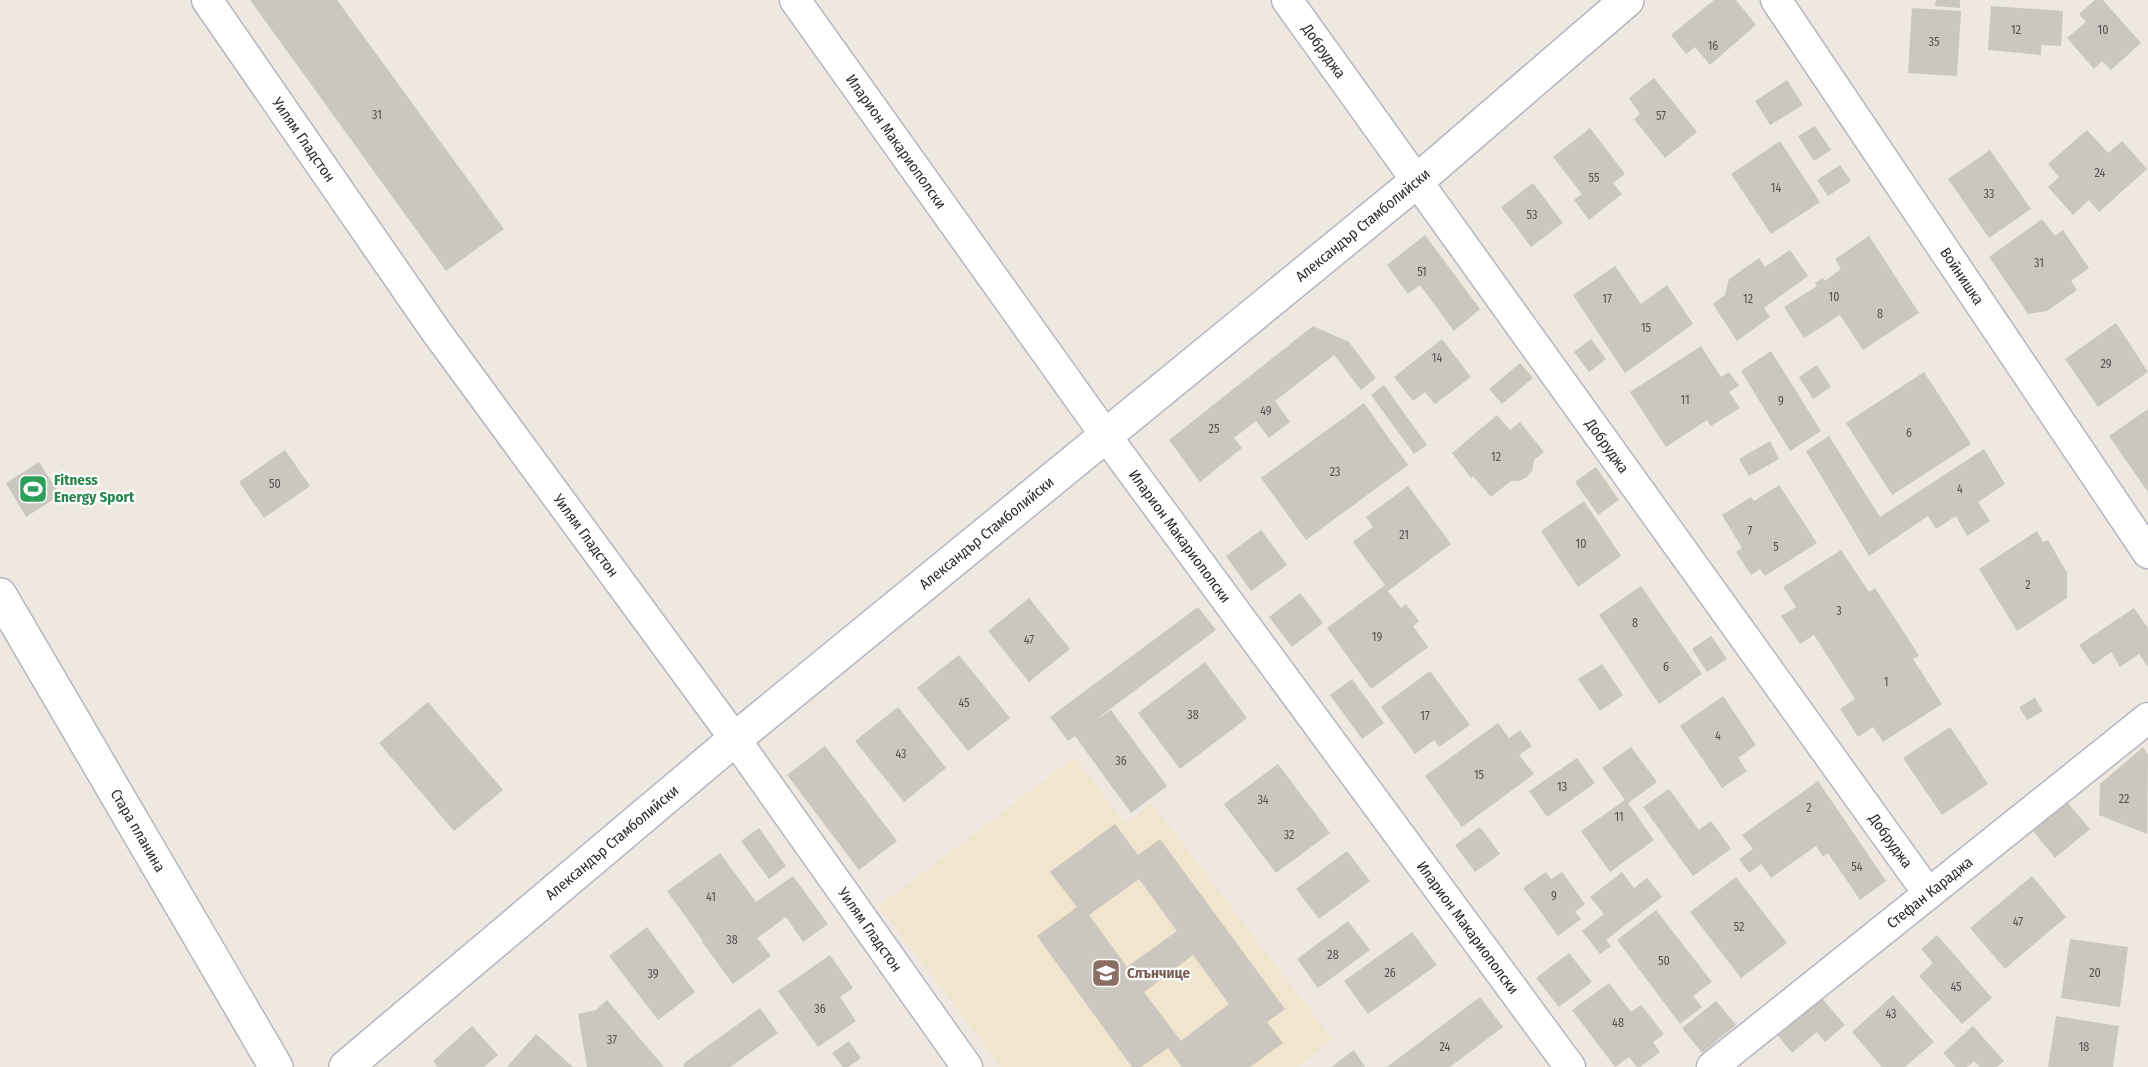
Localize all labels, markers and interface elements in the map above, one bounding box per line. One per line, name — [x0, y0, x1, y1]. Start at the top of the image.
street label: Добруджа — [1298, 20, 1349, 82]
house number: 12 — [2011, 23, 2021, 37]
house number: 10 — [2098, 23, 2108, 37]
house number: 35 — [1929, 35, 1940, 49]
house number: 16 — [1708, 39, 1718, 53]
street label: Иларион Макариополски — [842, 71, 950, 212]
street label: Уилям Гладстон — [268, 93, 339, 186]
house number: 31 — [372, 108, 382, 122]
house number: 57 — [1656, 109, 1666, 123]
street label: Александър Стамболийски — [1292, 165, 1434, 286]
house number: 24 — [2095, 166, 2106, 180]
house number: 55 — [1589, 171, 1600, 185]
house number: 14 — [1771, 181, 1781, 195]
house number: 33 — [1984, 187, 1994, 201]
house number: 53 — [1527, 208, 1537, 222]
street label: Войнишка — [1936, 244, 1988, 308]
house number: 31 — [2034, 256, 2044, 270]
house number: 51 — [1417, 265, 1427, 279]
house number: 10 — [1829, 290, 1839, 304]
house number: 17 — [1602, 292, 1612, 306]
house number: 12 — [1743, 292, 1753, 306]
house number: 8 — [1877, 307, 1883, 321]
house number: 15 — [1641, 321, 1652, 335]
house number: 14 — [1432, 351, 1442, 365]
house number: 29 — [2100, 357, 2112, 371]
house number: 11 — [1680, 393, 1690, 407]
house number: 9 — [1778, 394, 1784, 408]
house number: 49 — [1260, 404, 1272, 418]
street label: Добруджа — [1581, 414, 1633, 477]
house number: 25 — [1209, 422, 1220, 436]
house number: 6 — [1906, 426, 1912, 440]
house number: 12 — [1491, 450, 1501, 464]
house number: 23 — [1330, 465, 1340, 479]
street label: Иларион Макариополски — [1125, 466, 1235, 606]
place label: Fitness Energy Sport — [54, 471, 135, 506]
sports icon: Fitness Energy Sport — [17, 473, 49, 505]
street label: Александър Стамболийски — [916, 473, 1058, 593]
house number: 50 — [269, 477, 281, 491]
house number: 4 — [1957, 482, 1963, 496]
street label: Уилям Гладстон — [549, 490, 622, 581]
house number: 7 — [1748, 524, 1753, 538]
house number: 21 — [1399, 528, 1409, 542]
house number: 10 — [1576, 537, 1586, 551]
house number: 5 — [1773, 540, 1779, 554]
house number: 2 — [2025, 578, 2031, 592]
house number: 3 — [1836, 604, 1842, 618]
house number: 8 — [1632, 616, 1638, 630]
house number: 19 — [1372, 630, 1382, 644]
house number: 47 — [1024, 633, 1034, 647]
house number: 6 — [1663, 660, 1669, 674]
house number: 1 — [1884, 675, 1888, 689]
house number: 45 — [958, 696, 970, 710]
house number: 38 — [1187, 708, 1199, 722]
house number: 17 — [1420, 709, 1430, 723]
house number: 4 — [1715, 729, 1721, 743]
house number: 43 — [895, 747, 907, 761]
house number: 36 — [1115, 754, 1127, 768]
house number: 15 — [1474, 768, 1485, 782]
house number: 13 — [1557, 780, 1567, 794]
street label: Александър Стамболийски — [542, 781, 682, 904]
street label: Стара планина — [107, 786, 169, 875]
house number: 22 — [2119, 792, 2129, 806]
house number: 34 — [1257, 793, 1269, 807]
house number: 2 — [1806, 801, 1812, 815]
street label: Добруджа — [1864, 809, 1916, 872]
house number: 11 — [1614, 810, 1624, 824]
house number: 32 — [1284, 828, 1294, 842]
street label: Стефан Караджа — [1883, 853, 1976, 932]
street label: Иларион Макариополски — [1413, 858, 1523, 998]
house number: 54 — [1851, 860, 1863, 874]
street label: Уилям Гладстон — [833, 883, 906, 975]
house number: 9 — [1551, 889, 1557, 903]
house number: 41 — [706, 890, 716, 904]
house number: 47 — [2013, 915, 2023, 929]
house number: 52 — [1734, 920, 1744, 934]
house number: 38 — [726, 933, 738, 947]
house number: 28 — [1327, 948, 1339, 962]
house number: 50 — [1658, 954, 1670, 968]
school or university icon: Слънчице — [1090, 957, 1122, 989]
place label: Слънчице — [1127, 964, 1190, 982]
house number: 26 — [1384, 966, 1396, 980]
house number: 20 — [2089, 966, 2101, 980]
house number: 39 — [647, 967, 659, 981]
house number: 45 — [1950, 980, 1962, 994]
house number: 36 — [814, 1002, 826, 1016]
house number: 43 — [1885, 1007, 1897, 1021]
house number: 48 — [1612, 1016, 1624, 1030]
house number: 37 — [607, 1033, 617, 1047]
house number: 24 — [1440, 1040, 1451, 1054]
house number: 18 — [2079, 1040, 2089, 1054]

